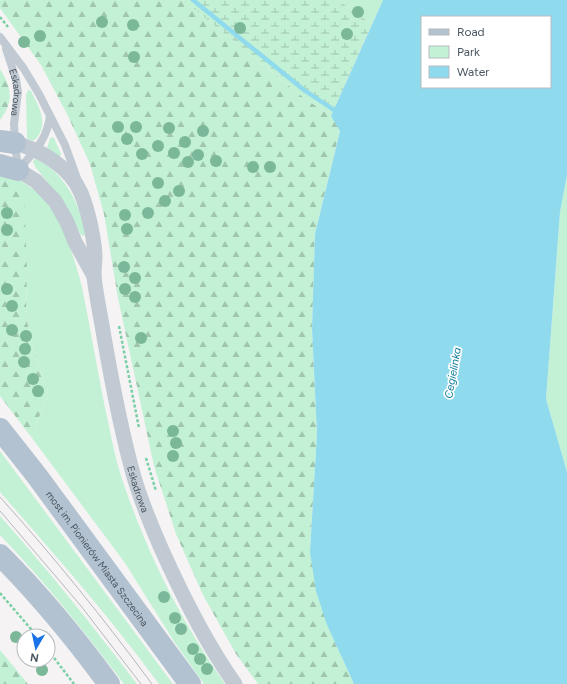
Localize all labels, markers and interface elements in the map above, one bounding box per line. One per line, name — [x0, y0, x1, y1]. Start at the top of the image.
legend — [421, 16, 551, 88]
text: Road — [457, 25, 485, 39]
text: Park — [457, 45, 480, 59]
text: Water — [457, 65, 489, 79]
street label: Eskadrowa — [6, 67, 25, 117]
water label: Cegielinka — [442, 346, 464, 400]
street label: Eskadrowa — [125, 464, 152, 514]
street label: most im. Pionierów Miasta Szczecina — [44, 488, 152, 628]
north arrow — [16, 628, 56, 668]
text: N — [29, 650, 40, 664]

